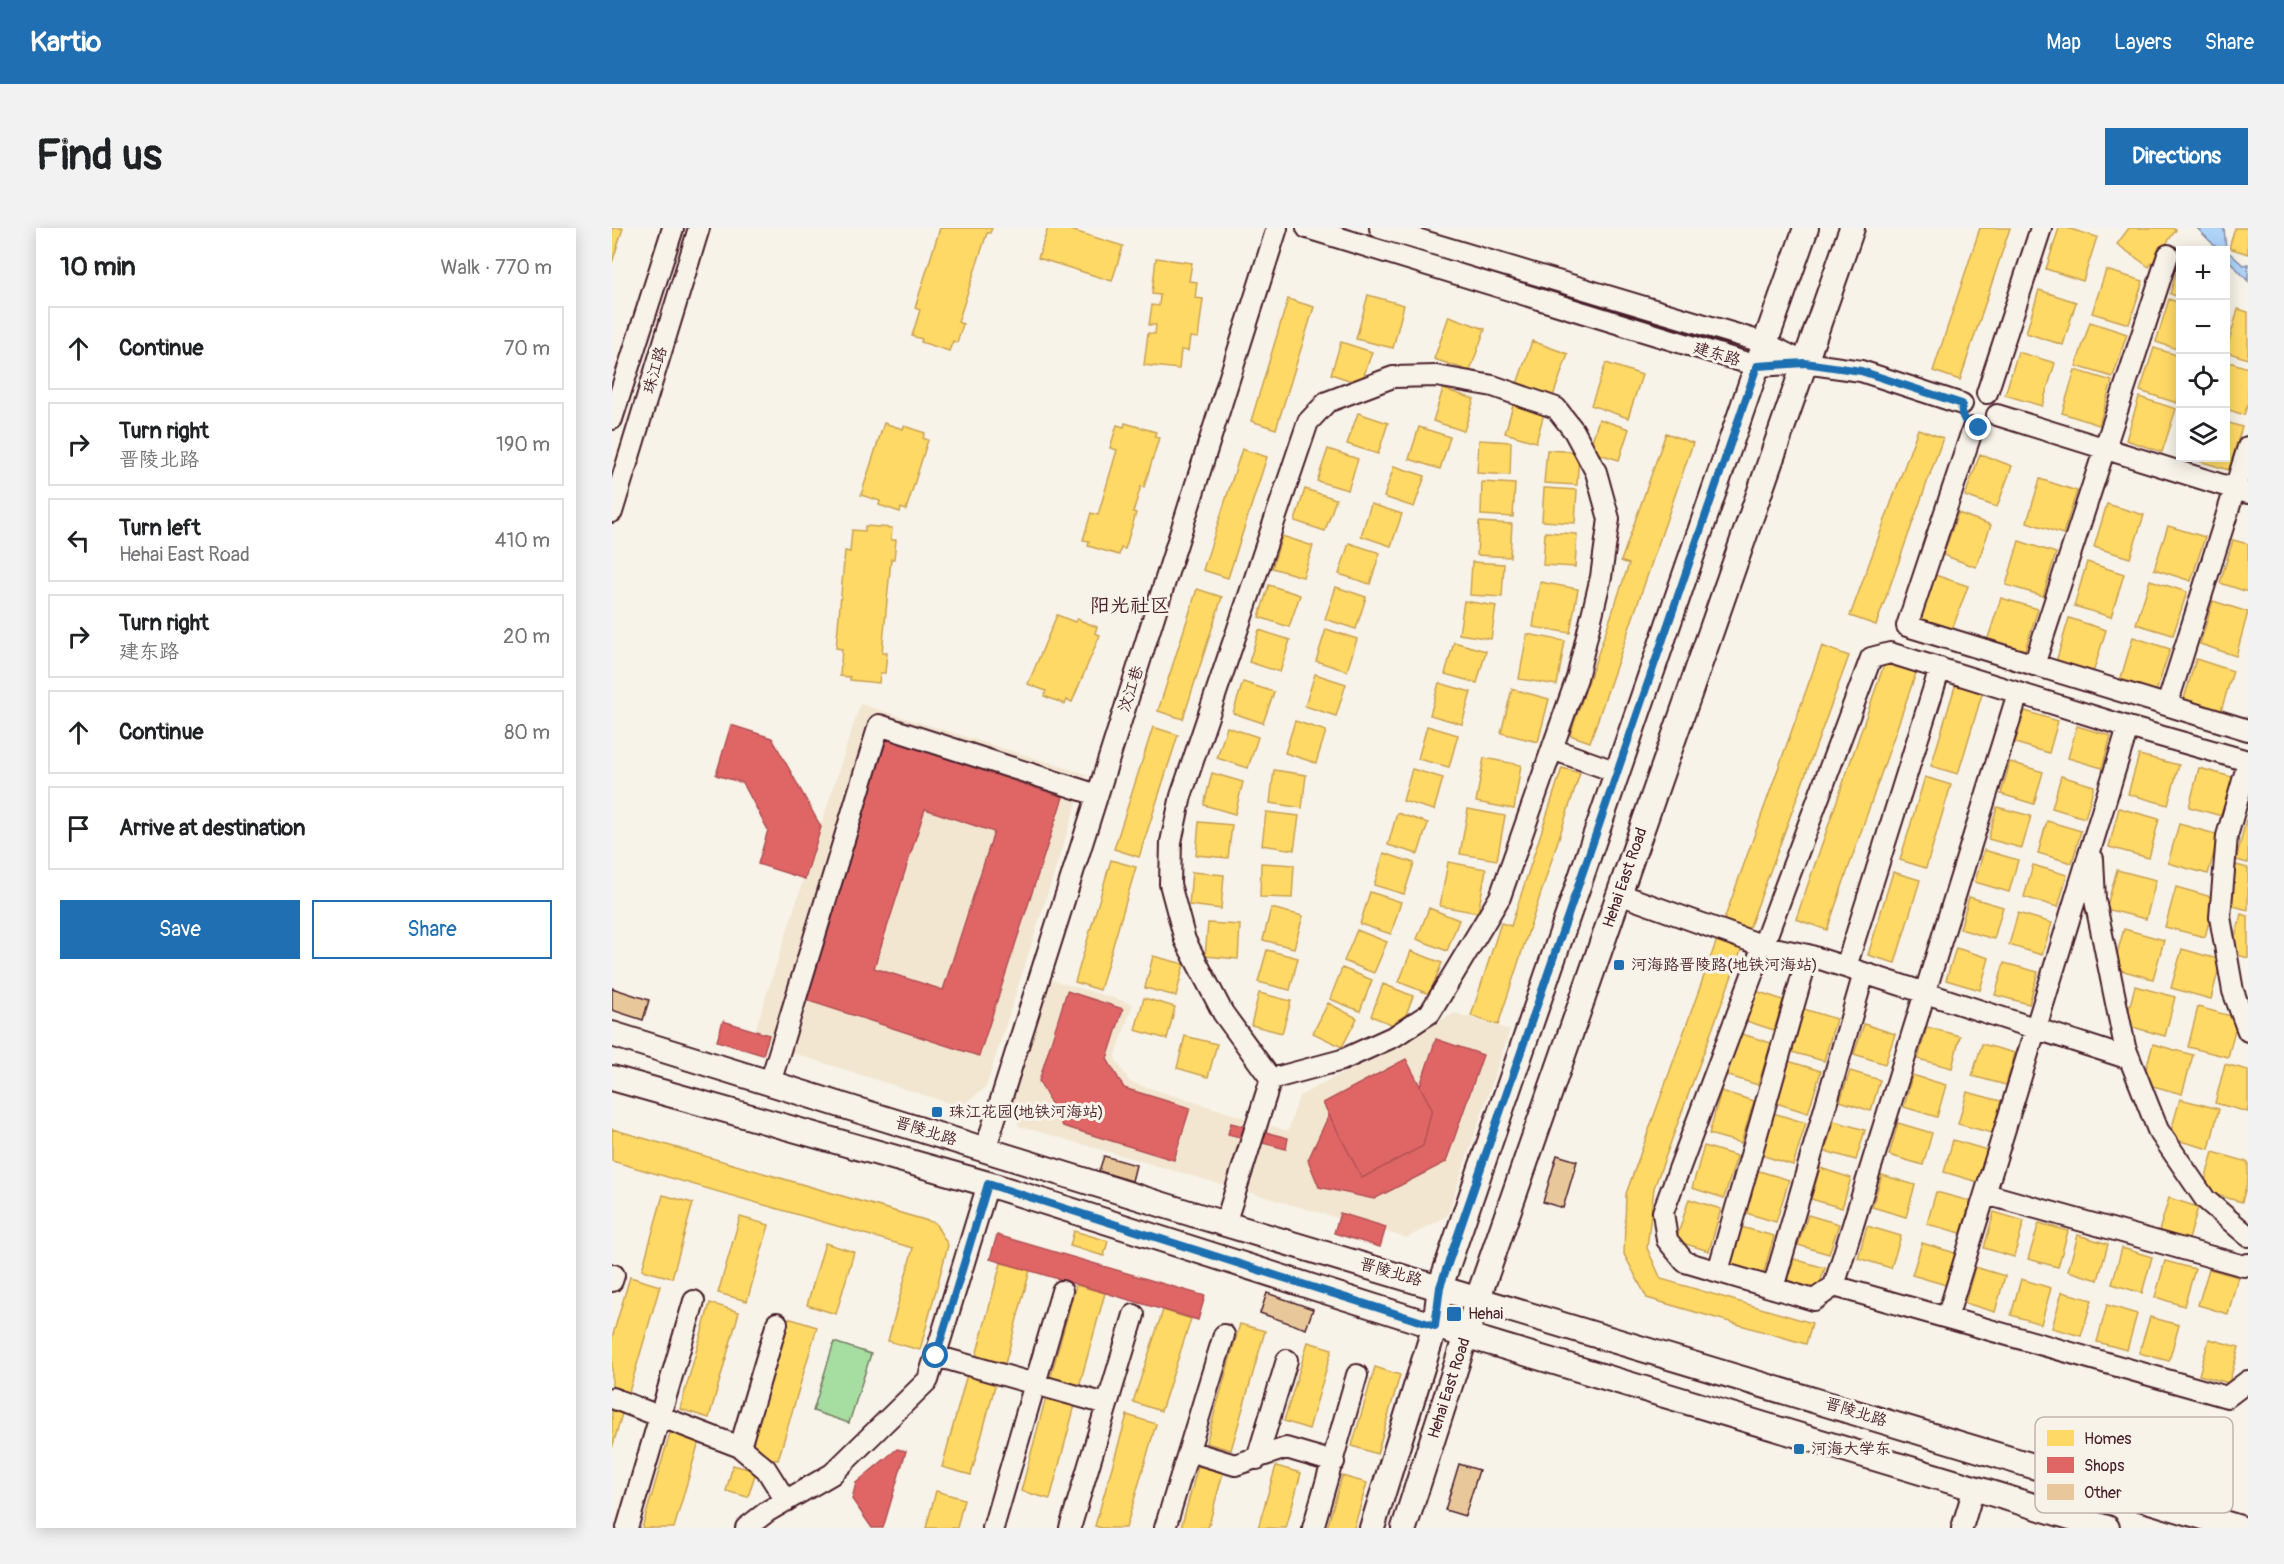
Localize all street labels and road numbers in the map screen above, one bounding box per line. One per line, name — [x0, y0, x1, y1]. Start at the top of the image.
street label: 建东路 — [1691, 337, 1743, 371]
street label: 珠江路 — [638, 344, 672, 396]
street label: 汶江巷 — [1114, 663, 1148, 715]
street label: Hehai East Road — [1598, 825, 1652, 930]
street label: 晋陵北路 — [892, 1112, 960, 1150]
street label: 晋陵北路 — [1357, 1254, 1425, 1290]
street label: Hehai East Road — [1423, 1335, 1475, 1441]
street label: 晋陵北路 — [1822, 1393, 1890, 1431]

